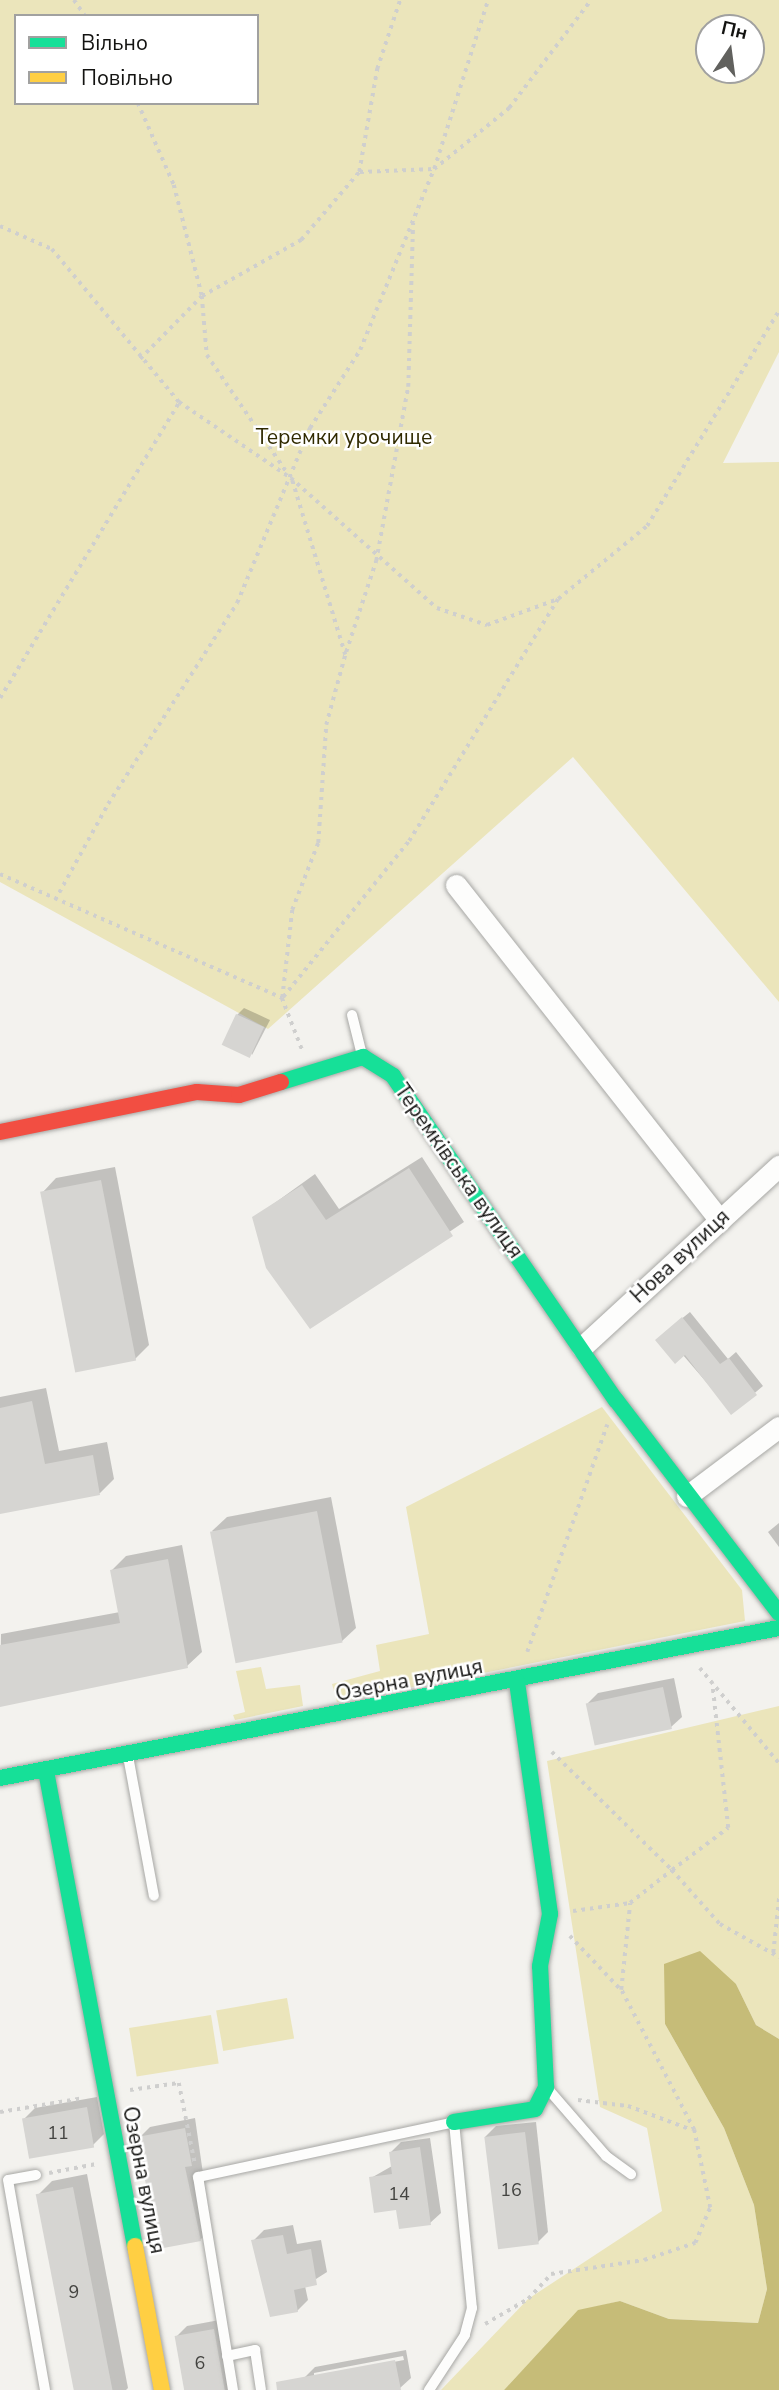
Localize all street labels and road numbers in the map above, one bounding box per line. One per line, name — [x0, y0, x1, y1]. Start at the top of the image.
street label: Теремківська вулиця — [389, 1079, 529, 1263]
street label: Нова вулиця — [625, 1204, 735, 1308]
street label: Озерна вулиця — [333, 1653, 485, 1707]
street label: Озерна вулиця — [117, 2104, 171, 2256]

